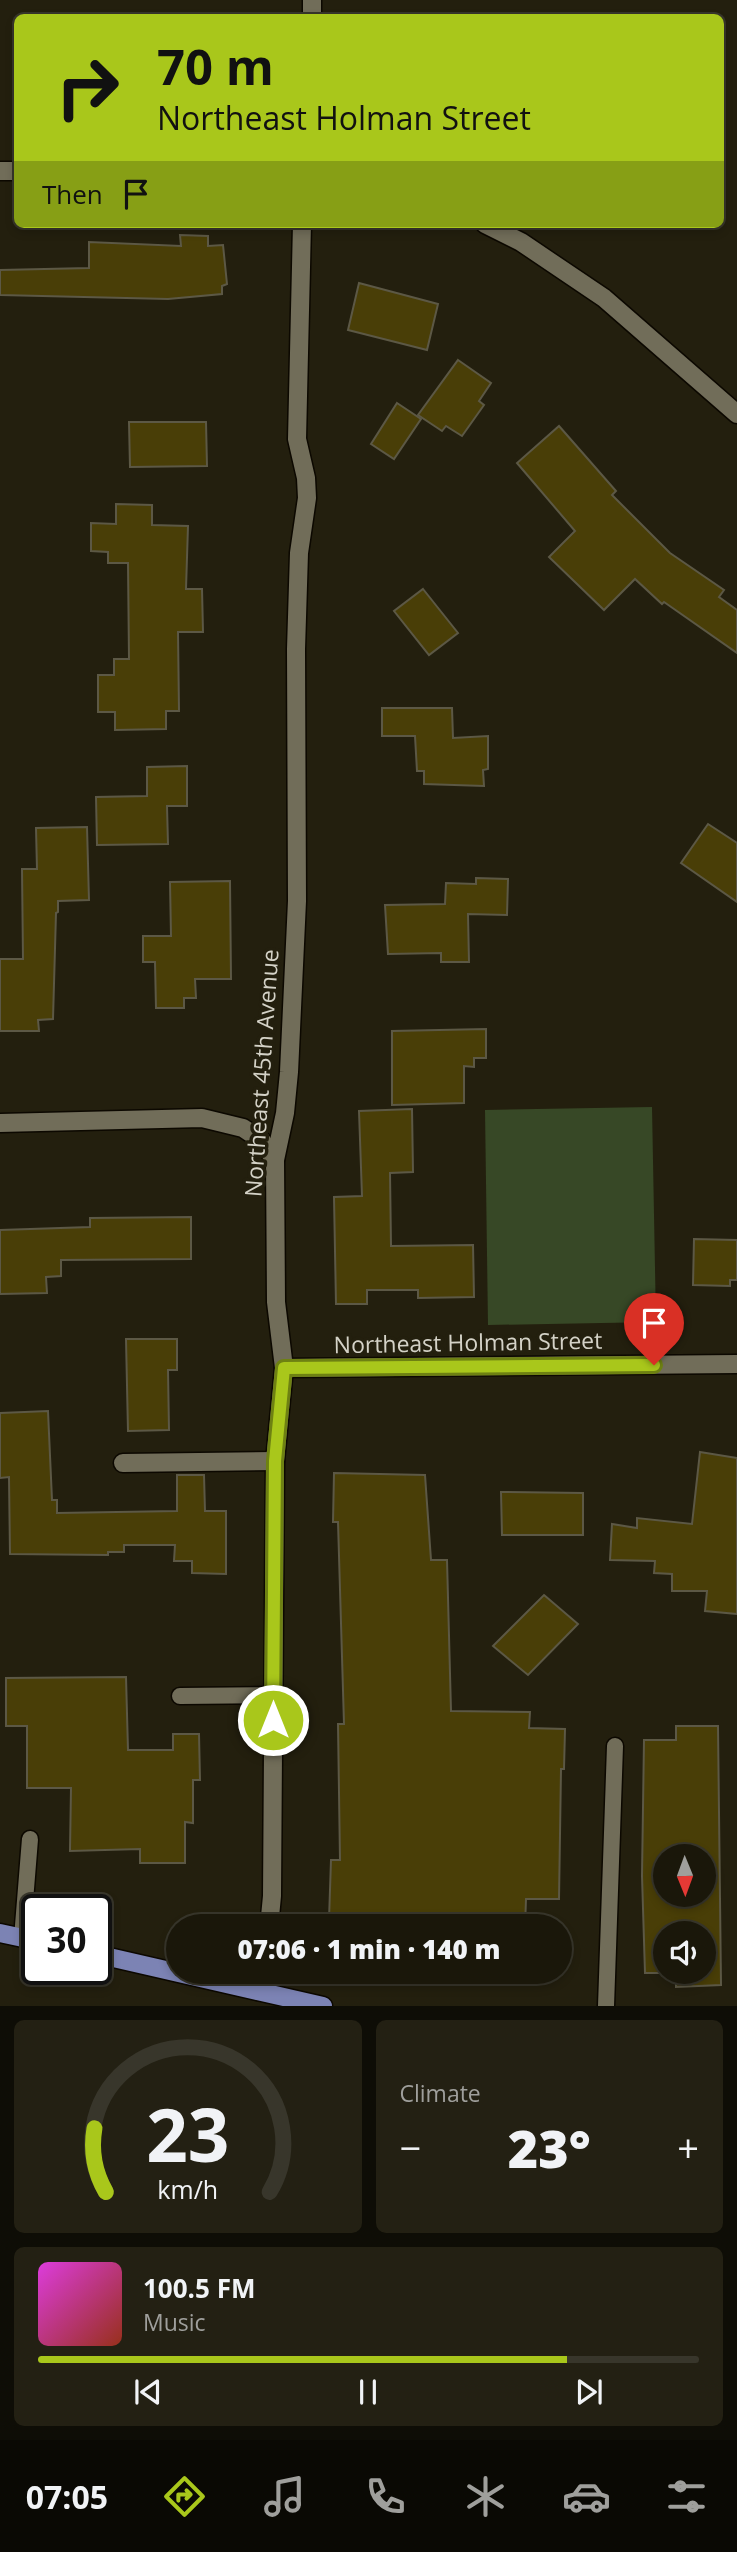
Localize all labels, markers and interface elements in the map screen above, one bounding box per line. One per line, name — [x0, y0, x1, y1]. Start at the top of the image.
text: 70 m — [157, 33, 274, 99]
icon: right — [42, 42, 133, 133]
text: Northeast Holman Street — [157, 96, 531, 139]
icon: arrive — [117, 175, 155, 213]
text: Then — [42, 176, 103, 212]
street label: Northeast 45th Avenue — [236, 948, 286, 1198]
pin — [624, 1293, 684, 1365]
icon: arrive — [635, 1304, 673, 1342]
street label: Northeast Holman Street — [333, 1324, 603, 1360]
position arrow — [236, 1683, 310, 1757]
north arrow — [653, 1844, 716, 1908]
map controls — [653, 1844, 716, 1984]
speed limit sign: 30 — [21, 1894, 112, 1985]
button: sound — [653, 1921, 716, 1984]
text: 07:06 · 1 min · 140 m — [238, 1931, 500, 1967]
text: Climate — [400, 2077, 481, 2109]
text: 23 — [146, 2085, 229, 2184]
text: 23° — [508, 2112, 591, 2183]
text: − — [400, 2121, 421, 2173]
text: + — [677, 2121, 699, 2173]
text: km/h — [157, 2172, 218, 2206]
text: 100.5 FM — [143, 2270, 255, 2306]
text: Music — [143, 2306, 206, 2338]
icon: previous — [129, 2373, 167, 2411]
icon: pause — [349, 2373, 387, 2411]
icon: next — [570, 2373, 608, 2411]
icon: directions — [160, 2472, 209, 2521]
icon: music — [260, 2472, 309, 2521]
icon: phone — [361, 2472, 410, 2521]
icon: climate — [461, 2472, 510, 2521]
icon: car — [562, 2472, 611, 2521]
icon: filters — [662, 2472, 711, 2521]
text: 07:05 — [26, 2475, 108, 2518]

